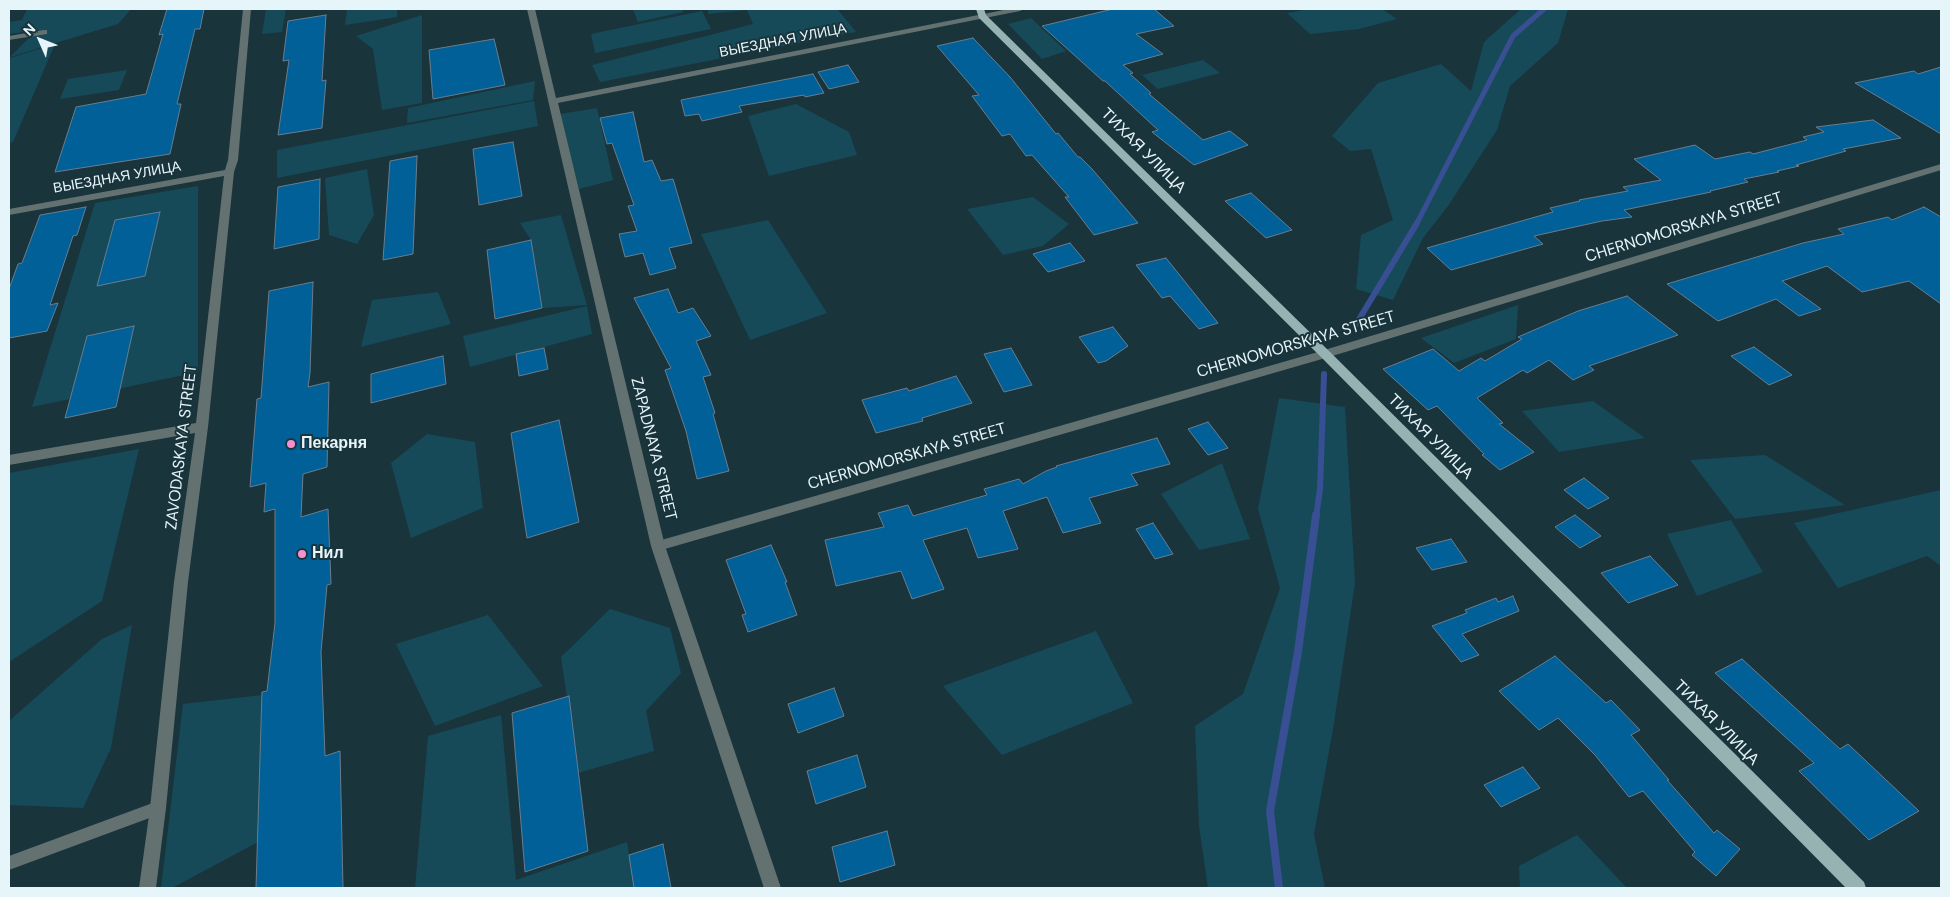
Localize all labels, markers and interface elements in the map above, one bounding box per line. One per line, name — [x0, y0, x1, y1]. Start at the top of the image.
north arrow — [15, 15, 65, 65]
text: N — [19, 20, 39, 40]
street label: ВЫЕЗДНАЯ УЛИЦА — [718, 20, 848, 62]
street label: ТИХАЯ УЛИЦА — [1096, 104, 1190, 198]
street label: ВЫЕЗДНАЯ УЛИЦА — [52, 158, 182, 198]
street label: CHERNOMORSKAYA STREET — [1583, 189, 1785, 267]
street label: CHERNOMORSKAYA STREET — [1195, 307, 1397, 383]
street label: ZAVODASKAYA STREET — [162, 363, 202, 531]
street label: ZAPADNAYA STREET — [626, 375, 680, 523]
street label: ТИХАЯ УЛИЦА — [1383, 390, 1477, 484]
street label: CHERNOMORSKAYA STREET — [806, 419, 1008, 495]
place label: Пекарня — [301, 434, 367, 454]
marker: Пекарня — [285, 438, 297, 450]
place label: Нил — [312, 544, 344, 564]
marker: Нил — [296, 548, 308, 560]
street label: ТИХАЯ УЛИЦА — [1669, 676, 1763, 770]

